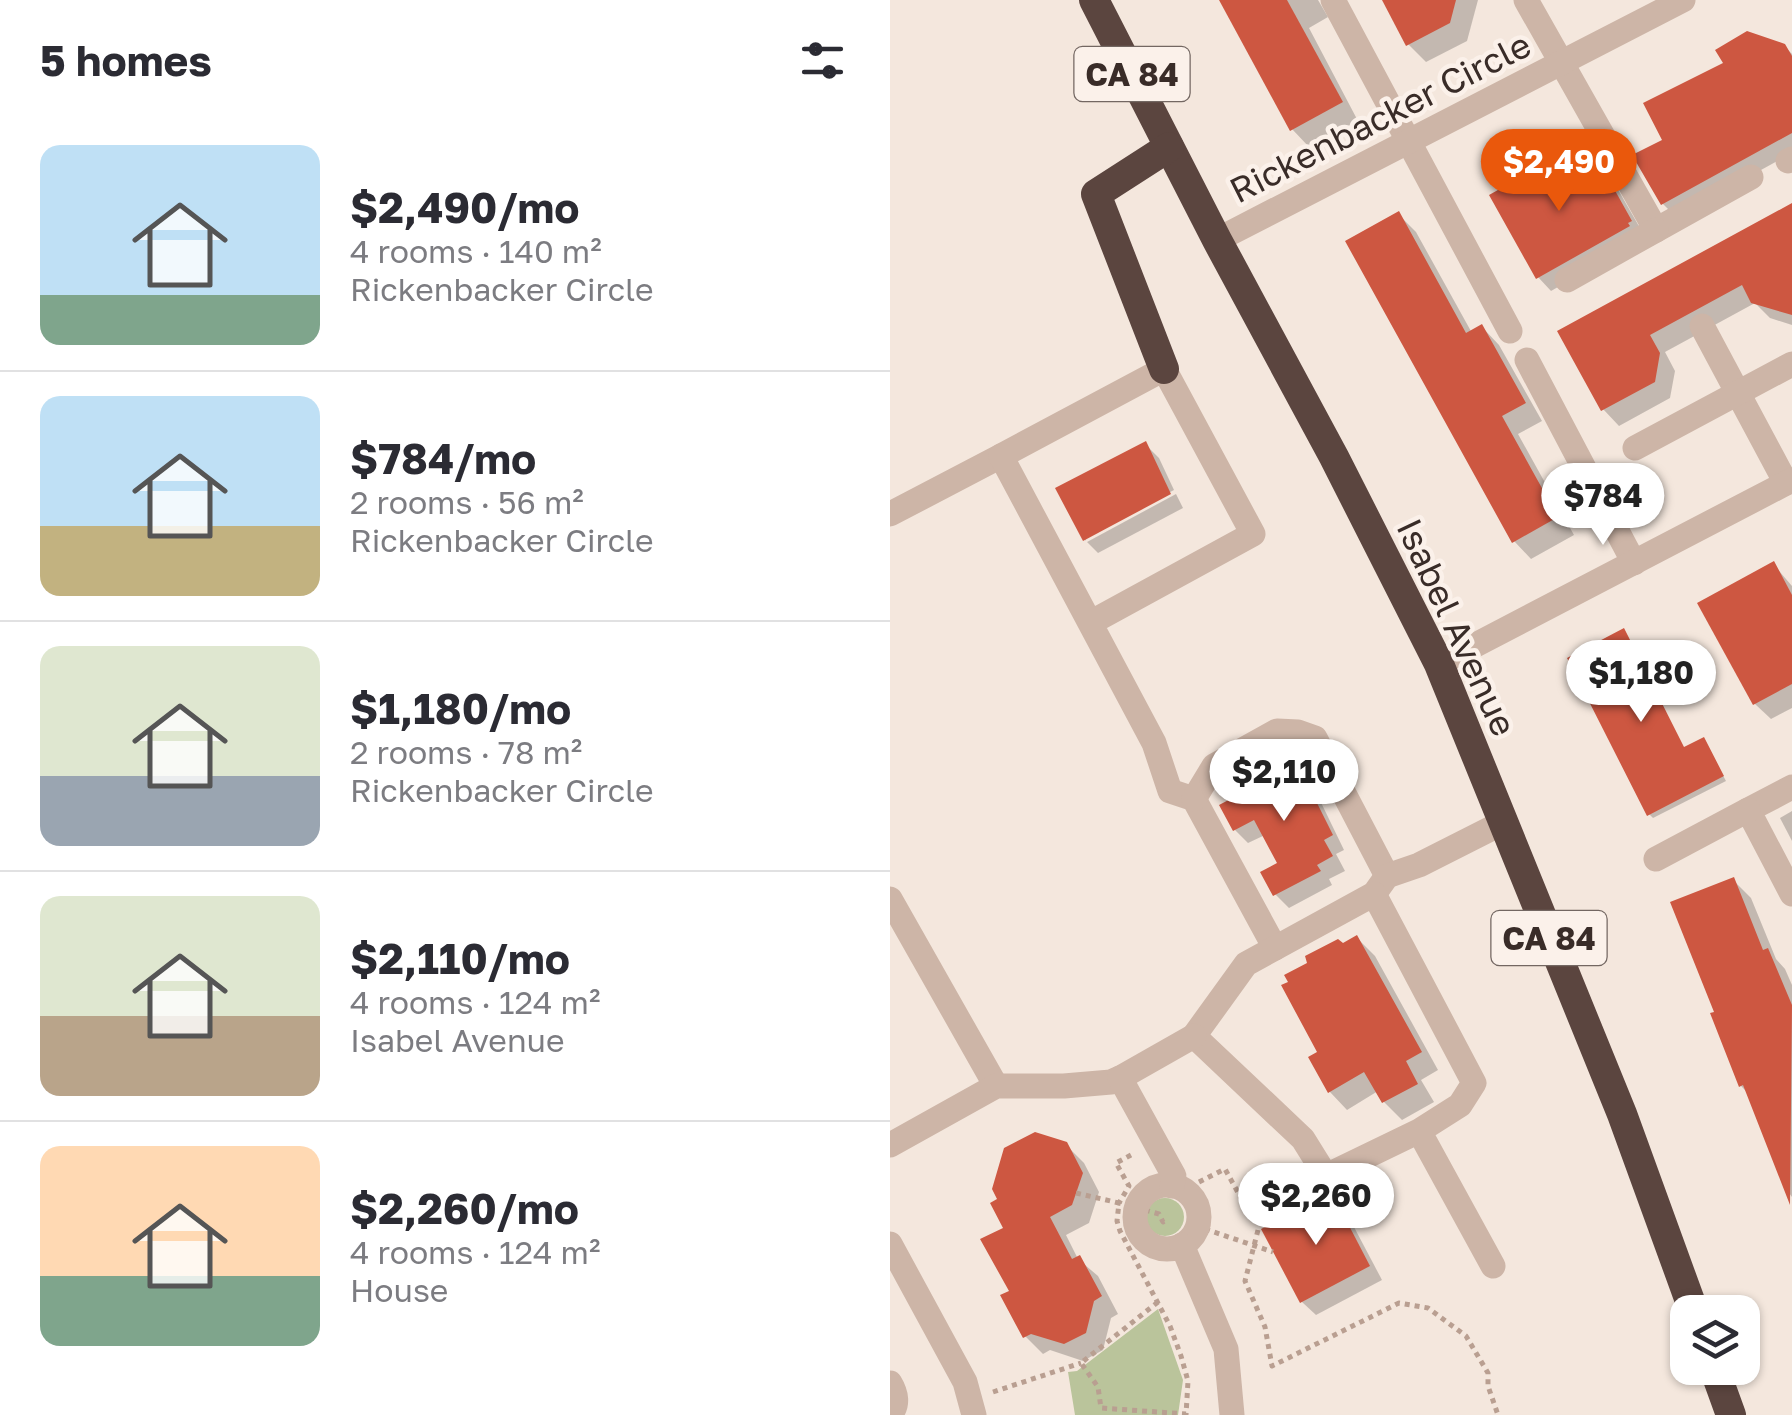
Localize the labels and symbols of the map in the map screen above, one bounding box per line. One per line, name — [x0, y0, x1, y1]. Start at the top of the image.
street label: Rickenbacker Circle — [1223, 23, 1537, 211]
road number: CA 84 — [1074, 47, 1190, 101]
pin: $2,490 — [1478, 129, 1640, 214]
pin: $784 — [1544, 463, 1662, 548]
street label: Isabel Avenue — [1388, 512, 1526, 742]
pin: $1,180 — [1560, 640, 1722, 725]
pin: $2,110 — [1203, 739, 1365, 824]
road number: CA 84 — [1492, 911, 1606, 965]
pin: $2,260 — [1235, 1163, 1397, 1248]

